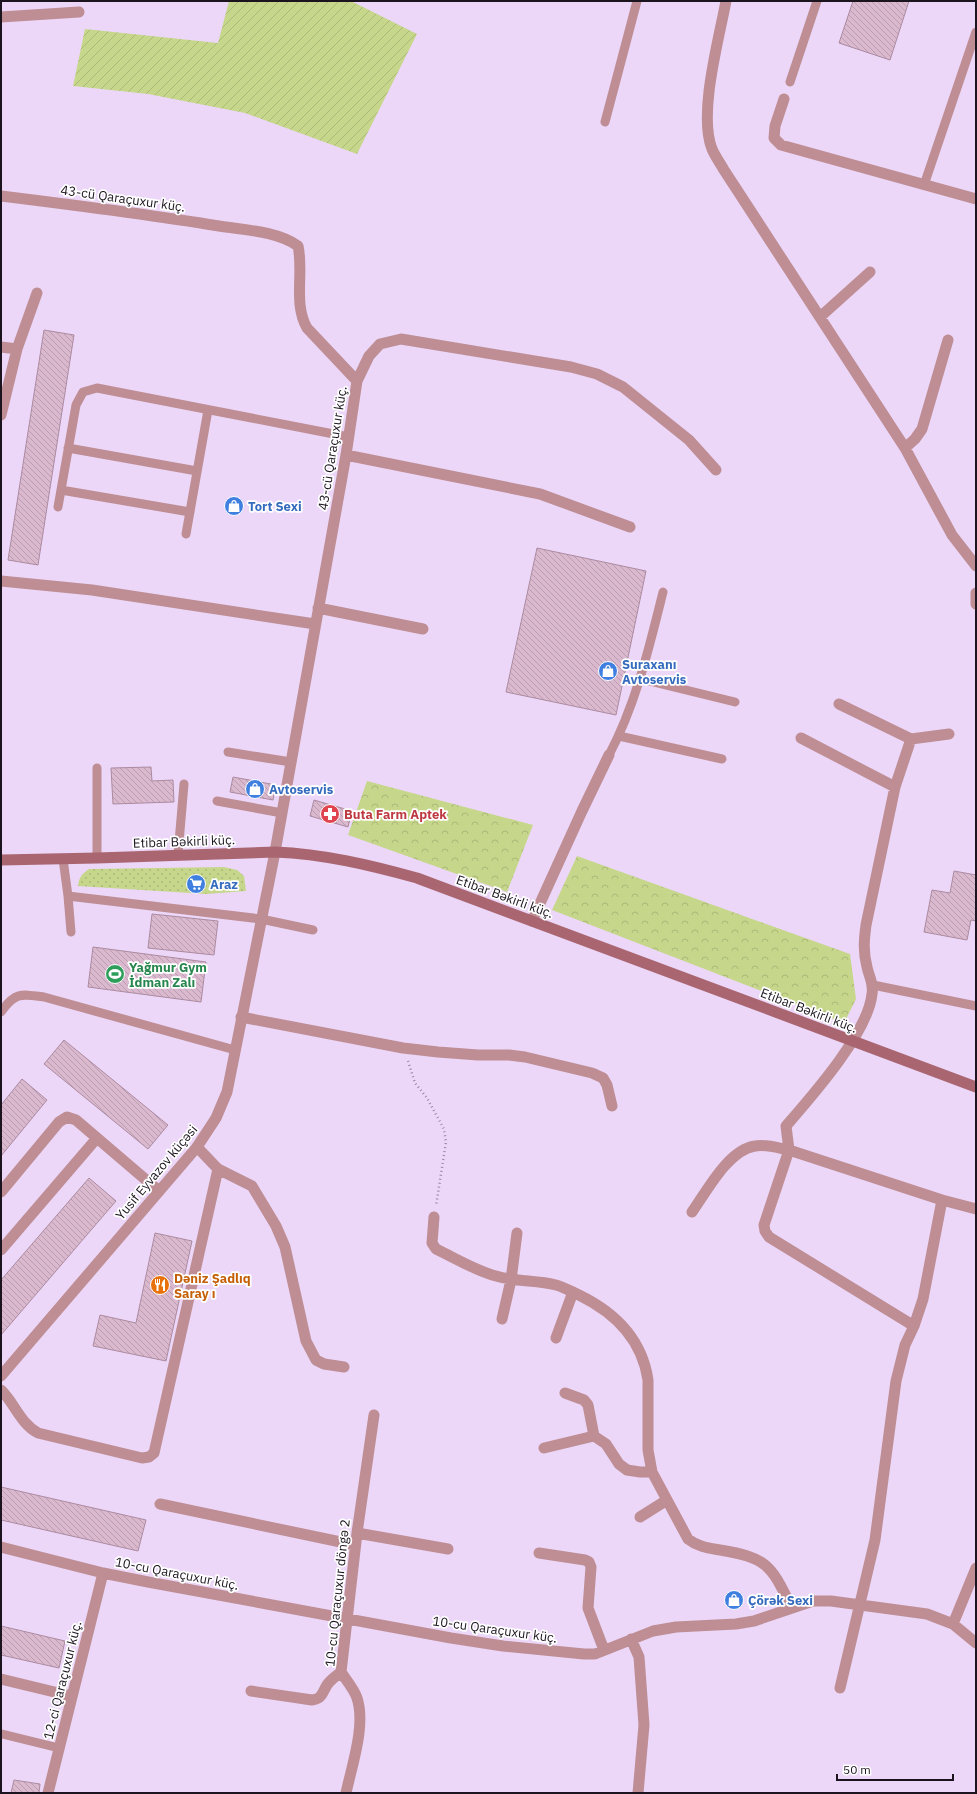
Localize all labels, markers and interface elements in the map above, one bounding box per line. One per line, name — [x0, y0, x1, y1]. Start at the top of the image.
street label: 43-cü Qaraçuxur küç. — [60, 181, 186, 216]
street label: 43-cü Qaraçuxur küç. — [314, 385, 351, 511]
shop icon: Tort Sexi — [223, 495, 245, 517]
place label: Tort Sexi — [248, 498, 302, 515]
place label: Suraxanı Avtoservis — [622, 656, 687, 688]
shop icon: Suraxanı Avtoservis — [597, 660, 619, 682]
shop icon: Avtoservis — [244, 778, 266, 800]
place label: Avtoservis — [269, 781, 334, 798]
pharmacy icon: Buta Farm Aptek — [319, 803, 341, 825]
place label: Buta Farm Aptek — [344, 806, 447, 823]
street label: Etibar Bəkirli küç. — [133, 831, 235, 852]
street label: Etibar Bəkirli küç. — [454, 871, 556, 922]
supermarket icon: Araz — [185, 873, 207, 895]
place label: Araz — [210, 876, 238, 893]
place label: Yağmur Gym İdman Zalı — [129, 959, 207, 991]
sports icon: Yağmur Gym İdman Zalı — [104, 963, 126, 985]
street label: Etibar Bəkirli küç. — [758, 984, 860, 1037]
street label: Yusif Eyvazov küçəsi — [112, 1121, 201, 1223]
place label: Dəniz Şadlıq Saray ı — [174, 1270, 251, 1302]
restaurant icon: Dəniz Şadlıq Saray ı — [149, 1274, 171, 1296]
street label: 10-cu Qaraçuxur döngə 2 — [321, 1518, 354, 1668]
street label: 10-cu Qaraçuxur küç. — [114, 1553, 240, 1594]
shop icon: Çörək Sexi — [723, 1589, 745, 1611]
place label: Çörək Sexi — [748, 1592, 813, 1609]
street label: 10-cu Qaraçuxur küç. — [432, 1612, 558, 1647]
street label: 12-ci Qaraçuxur küç. — [40, 1619, 85, 1741]
scale bar — [837, 1756, 953, 1782]
text: 50 m — [843, 1762, 871, 1777]

